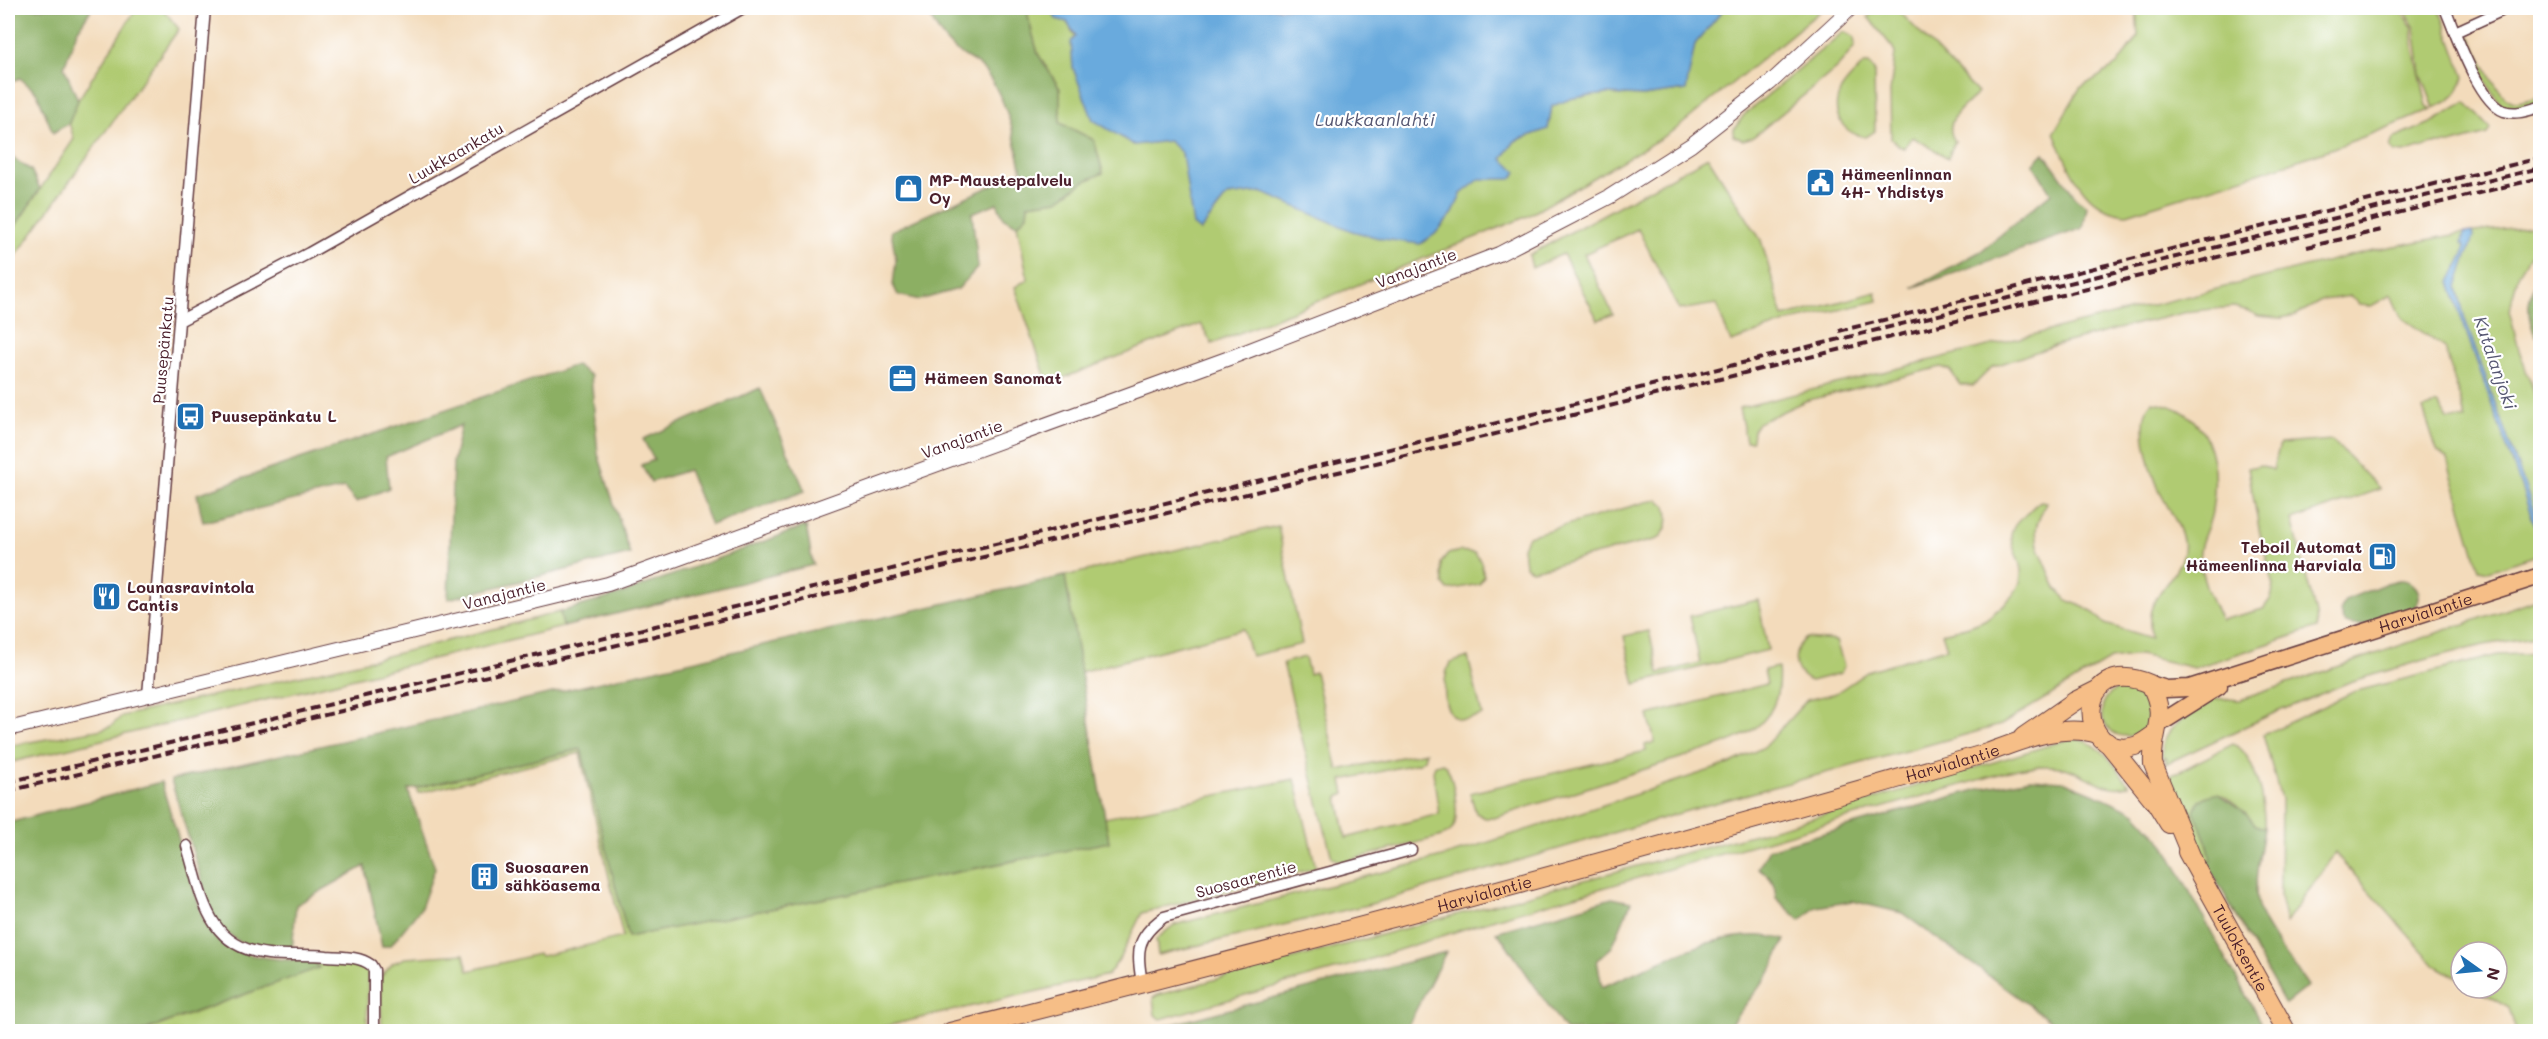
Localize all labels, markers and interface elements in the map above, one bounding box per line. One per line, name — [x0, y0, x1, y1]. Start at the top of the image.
water label: Luukkaanlahti — [1315, 107, 1435, 131]
street label: Luukkaankatu — [405, 117, 507, 188]
place label: Hämeenlinnan 4H- Yhdistys — [1841, 163, 1952, 202]
public building icon: Hämeenlinnan 4H- Yhdistys — [1804, 167, 1836, 199]
place label: MP-Maustepalvelu Oy — [929, 169, 1072, 208]
shop icon: MP-Maustepalvelu Oy — [892, 173, 924, 205]
street label: Vanajantie — [1372, 242, 1459, 293]
street label: Puusepänkatu — [147, 295, 178, 405]
water label: Kutalanjoki — [2469, 313, 2523, 413]
office icon: Hämeen Sanomat — [887, 362, 919, 394]
place label: Hämeen Sanomat — [924, 367, 1062, 388]
bus stop icon: Puusepänkatu L — [174, 400, 206, 432]
place label: Puusepänkatu L — [211, 405, 337, 426]
street label: Vanajantie — [918, 414, 1005, 463]
place label: Teboil Automat Hämeenlinna Harviala — [2186, 536, 2362, 575]
fuel station icon: Teboil Automat Hämeenlinna Harviala — [2367, 540, 2399, 572]
street label: Vanajantie — [460, 573, 548, 614]
place label: Lounasravintola Cantis — [127, 576, 255, 615]
restaurant icon: Lounasravintola Cantis — [90, 580, 122, 612]
street label: Harvialantie — [2376, 587, 2475, 637]
street label: Harvialantie — [1903, 738, 2002, 786]
street label: Suosaarentie — [1193, 855, 1299, 902]
place label: Suosaaren sähköasema — [505, 856, 601, 895]
building icon: Suosaaren sähköasema — [468, 860, 500, 892]
street label: Harvialantie — [1434, 870, 1534, 916]
street label: Tuuloksentie — [2208, 900, 2274, 995]
north arrow — [2449, 940, 2509, 1000]
text: N — [2482, 965, 2506, 983]

